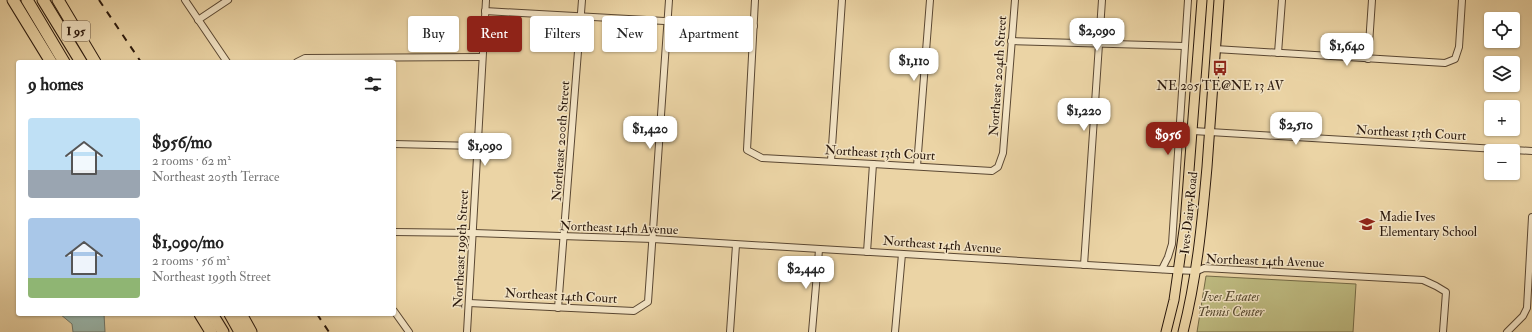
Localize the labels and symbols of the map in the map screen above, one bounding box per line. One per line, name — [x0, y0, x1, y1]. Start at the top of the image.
street label: Northeast 204th Street — [986, 15, 1010, 137]
pin: $2,090 — [1064, 18, 1130, 52]
road number: I 95 — [62, 21, 90, 41]
pin: $1,640 — [1314, 33, 1380, 67]
pin: $1,110 — [881, 48, 947, 82]
bus stop icon: NE 205 TE@NE 13 AV — [1211, 59, 1229, 77]
place label: NE 205 TE@NE 13 AV — [1156, 78, 1284, 94]
street label: Northeast 200th Street — [549, 80, 573, 202]
pin: $1,220 — [1051, 98, 1117, 132]
pin: $2,510 — [1263, 112, 1329, 146]
pin: $1,420 — [617, 116, 683, 150]
pin: $956 — [1144, 122, 1192, 156]
street label: Northeast 13th Court — [1355, 122, 1467, 144]
pin: $1,090 — [452, 133, 518, 167]
street label: Northeast 13th Court — [824, 142, 936, 164]
street label: Ives Dairy Road — [1177, 170, 1202, 255]
street label: Northeast 199th Street — [450, 189, 472, 309]
place label: Madie Ives Elementary School — [1379, 209, 1478, 241]
school or university icon: Madie Ives Elementary School — [1358, 215, 1376, 233]
street label: Northeast 14th Avenue — [559, 218, 679, 238]
street label: Northeast 14th Avenue — [882, 233, 1002, 257]
street label: Northeast 14th Avenue — [1205, 251, 1325, 271]
pin: $2,440 — [773, 256, 839, 290]
street label: Northeast 14th Court — [504, 285, 618, 307]
park label: Ives Estates Tennis Center — [1198, 289, 1265, 320]

